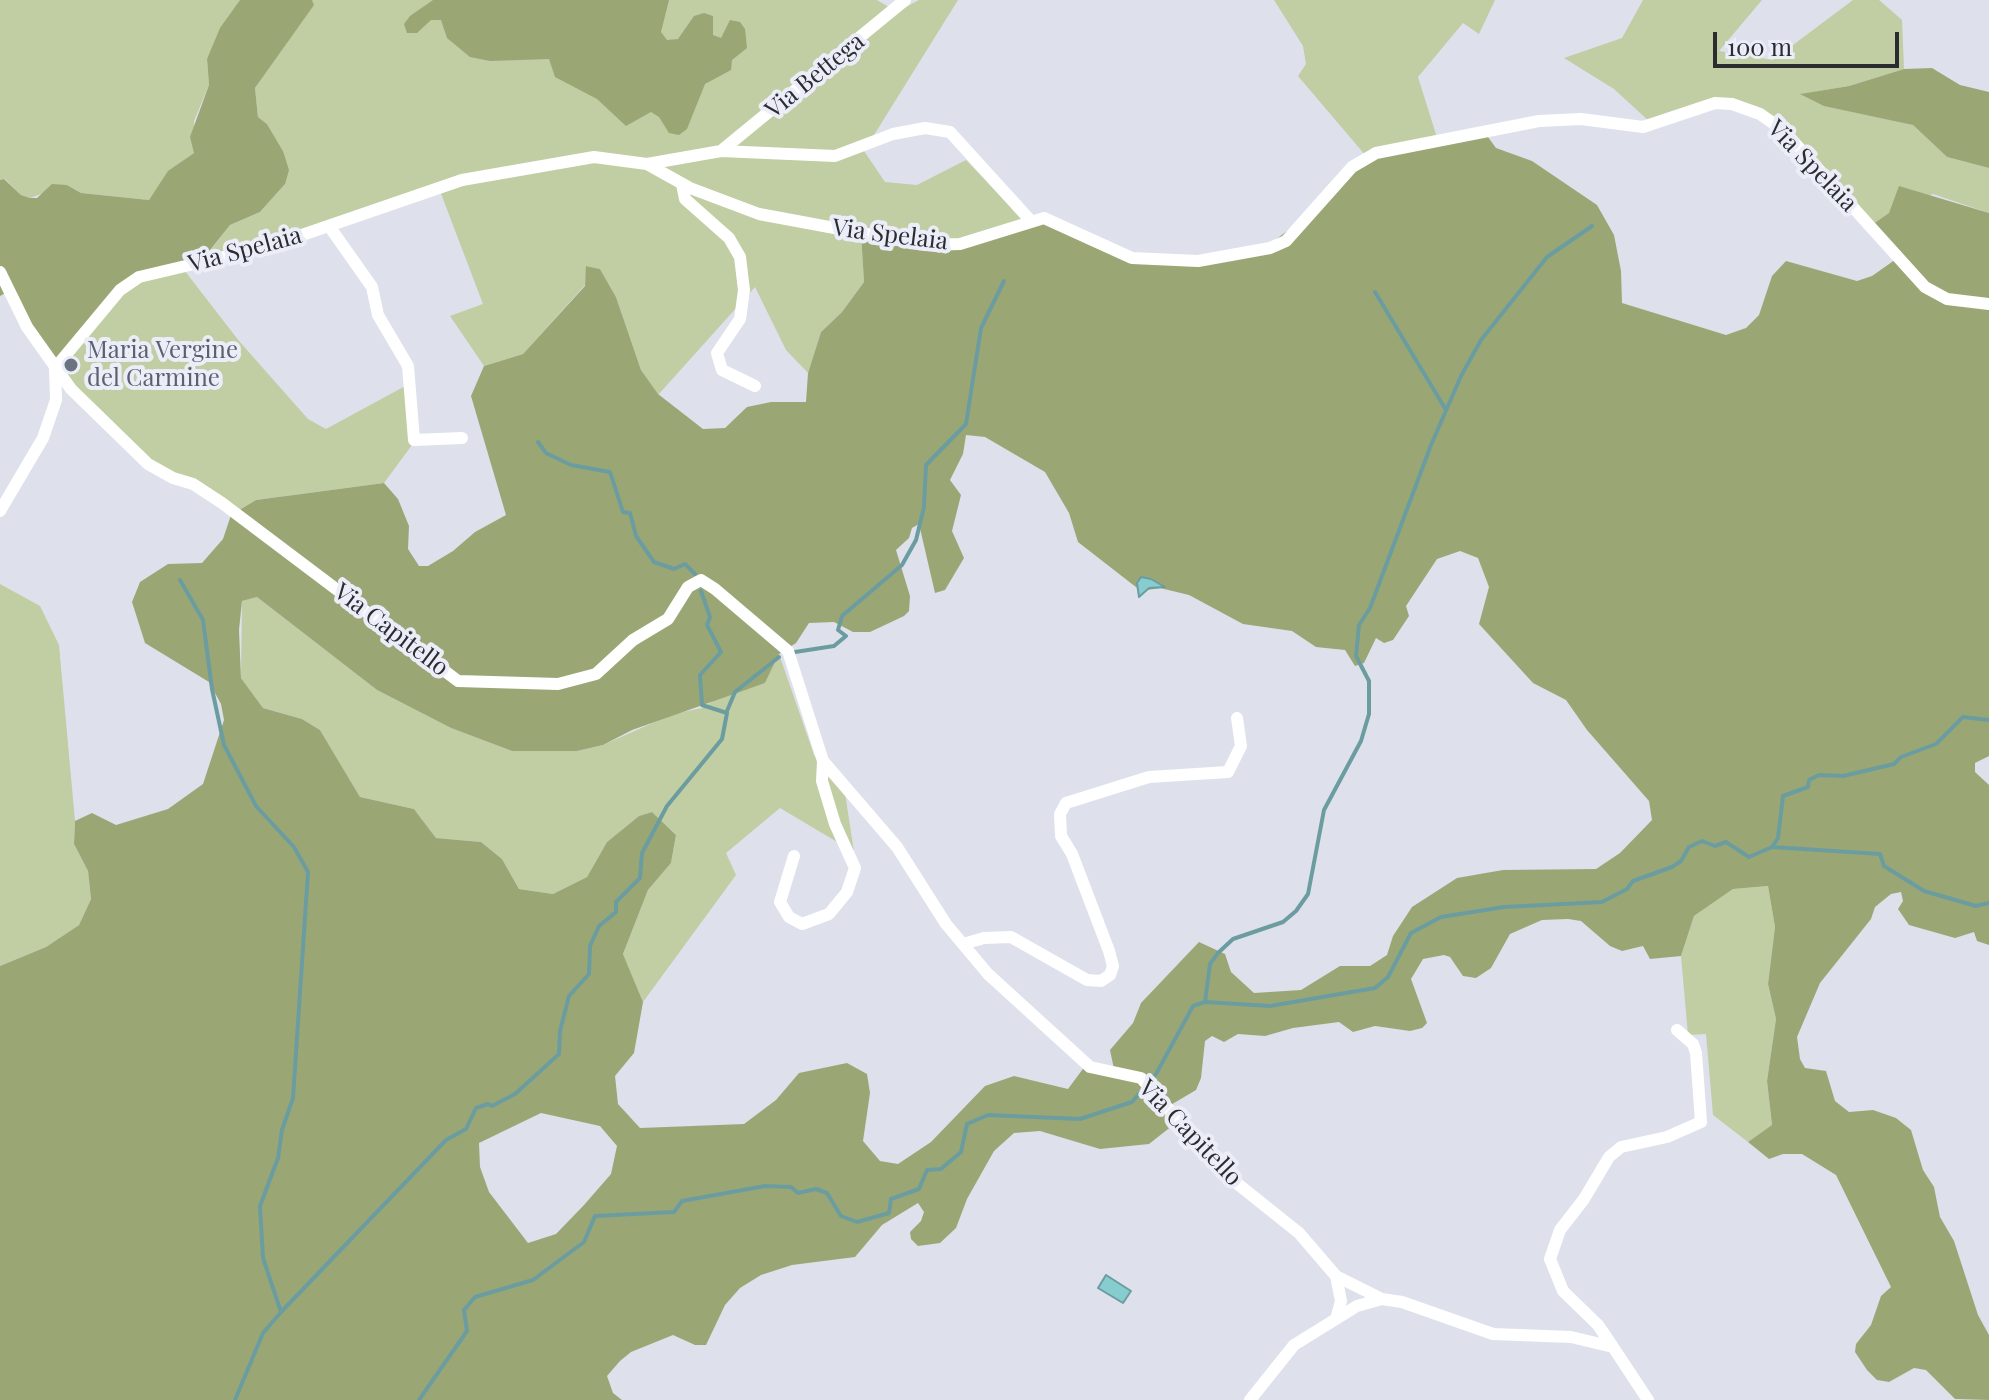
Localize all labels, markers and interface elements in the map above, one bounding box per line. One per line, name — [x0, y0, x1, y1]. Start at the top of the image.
scale bar — [1717, 16, 1903, 66]
street label: Via Bettega — [760, 27, 870, 125]
text: 100 m — [1727, 30, 1792, 62]
street label: Via Spelaia — [1761, 114, 1863, 218]
street label: Via Spelaia — [831, 214, 949, 256]
street label: Via Spelaia — [185, 221, 305, 279]
place label: Maria Vergine del Carmine — [87, 337, 238, 393]
marker: Maria Vergine del Carmine — [62, 356, 80, 374]
street label: Via Capitello — [328, 578, 454, 682]
street label: Via Capitello — [1132, 1074, 1248, 1192]

